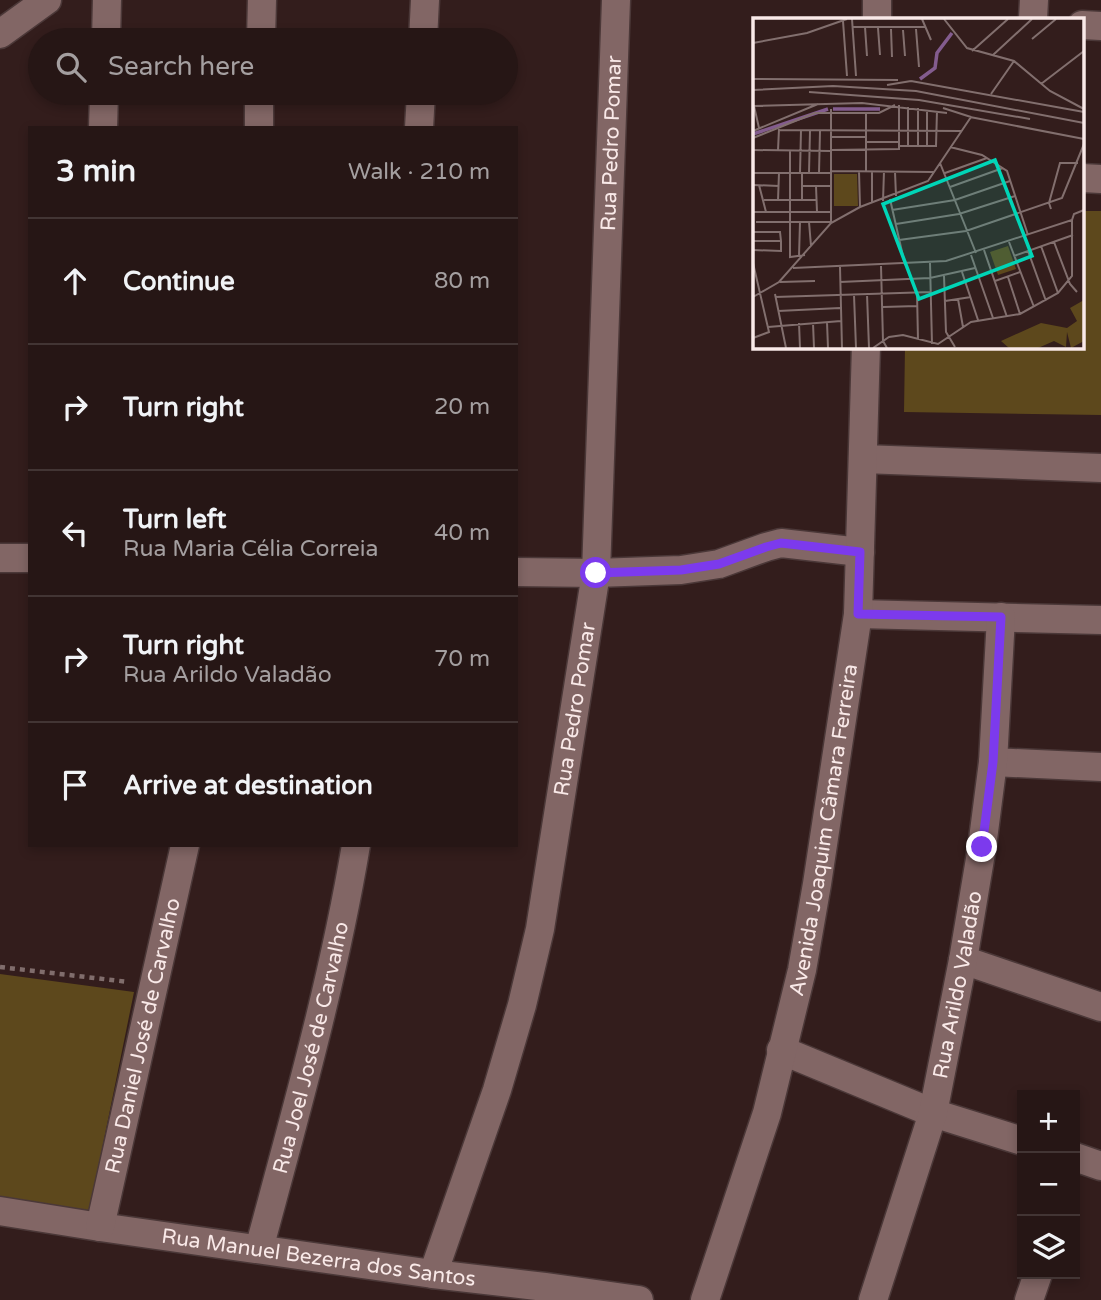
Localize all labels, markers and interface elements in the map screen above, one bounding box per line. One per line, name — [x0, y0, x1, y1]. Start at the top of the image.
inset map — [753, 18, 1084, 348]
search box — [28, 28, 518, 105]
icon: search — [52, 48, 90, 86]
text: Search here — [108, 51, 254, 82]
street label: Rua Pedro Pomar — [596, 55, 627, 231]
text: 3 min — [56, 153, 136, 190]
text: Walk · 210 m — [348, 158, 490, 186]
icon: ahead — [56, 262, 94, 300]
text: Continue — [123, 266, 235, 297]
text: 80 m — [434, 267, 490, 295]
icon: right — [56, 388, 94, 426]
text: Turn right — [123, 392, 244, 423]
text: 20 m — [434, 393, 490, 421]
text: Turn left — [123, 504, 226, 535]
icon: left — [56, 514, 94, 552]
text: 40 m — [434, 519, 490, 547]
text: Rua Maria Célia Correia — [123, 535, 378, 563]
route start — [580, 557, 611, 588]
street label: Rua Pedro Pomar — [549, 621, 601, 798]
text: Turn right — [123, 630, 244, 661]
icon: right — [56, 640, 94, 678]
text: 70 m — [434, 645, 490, 673]
text: Rua Arildo Valadão — [123, 661, 332, 689]
street label: Avenida Joaquim Câmara Ferreira — [784, 662, 863, 999]
icon: arrive — [56, 766, 94, 804]
text: Arrive at destination — [123, 770, 373, 801]
route end — [966, 831, 997, 862]
street label: Rua Arildo Valadão — [928, 889, 987, 1081]
street label: Rua Daniel José de Carvalho — [100, 896, 186, 1176]
street label: Rua Joel José de Carvalho — [268, 919, 354, 1177]
map controls — [1017, 1090, 1080, 1279]
button: + — [1017, 1090, 1080, 1153]
button: − — [1017, 1153, 1080, 1216]
button: layers — [1017, 1216, 1080, 1279]
street label: Rua Manuel Bezerra dos Santos — [160, 1224, 477, 1292]

